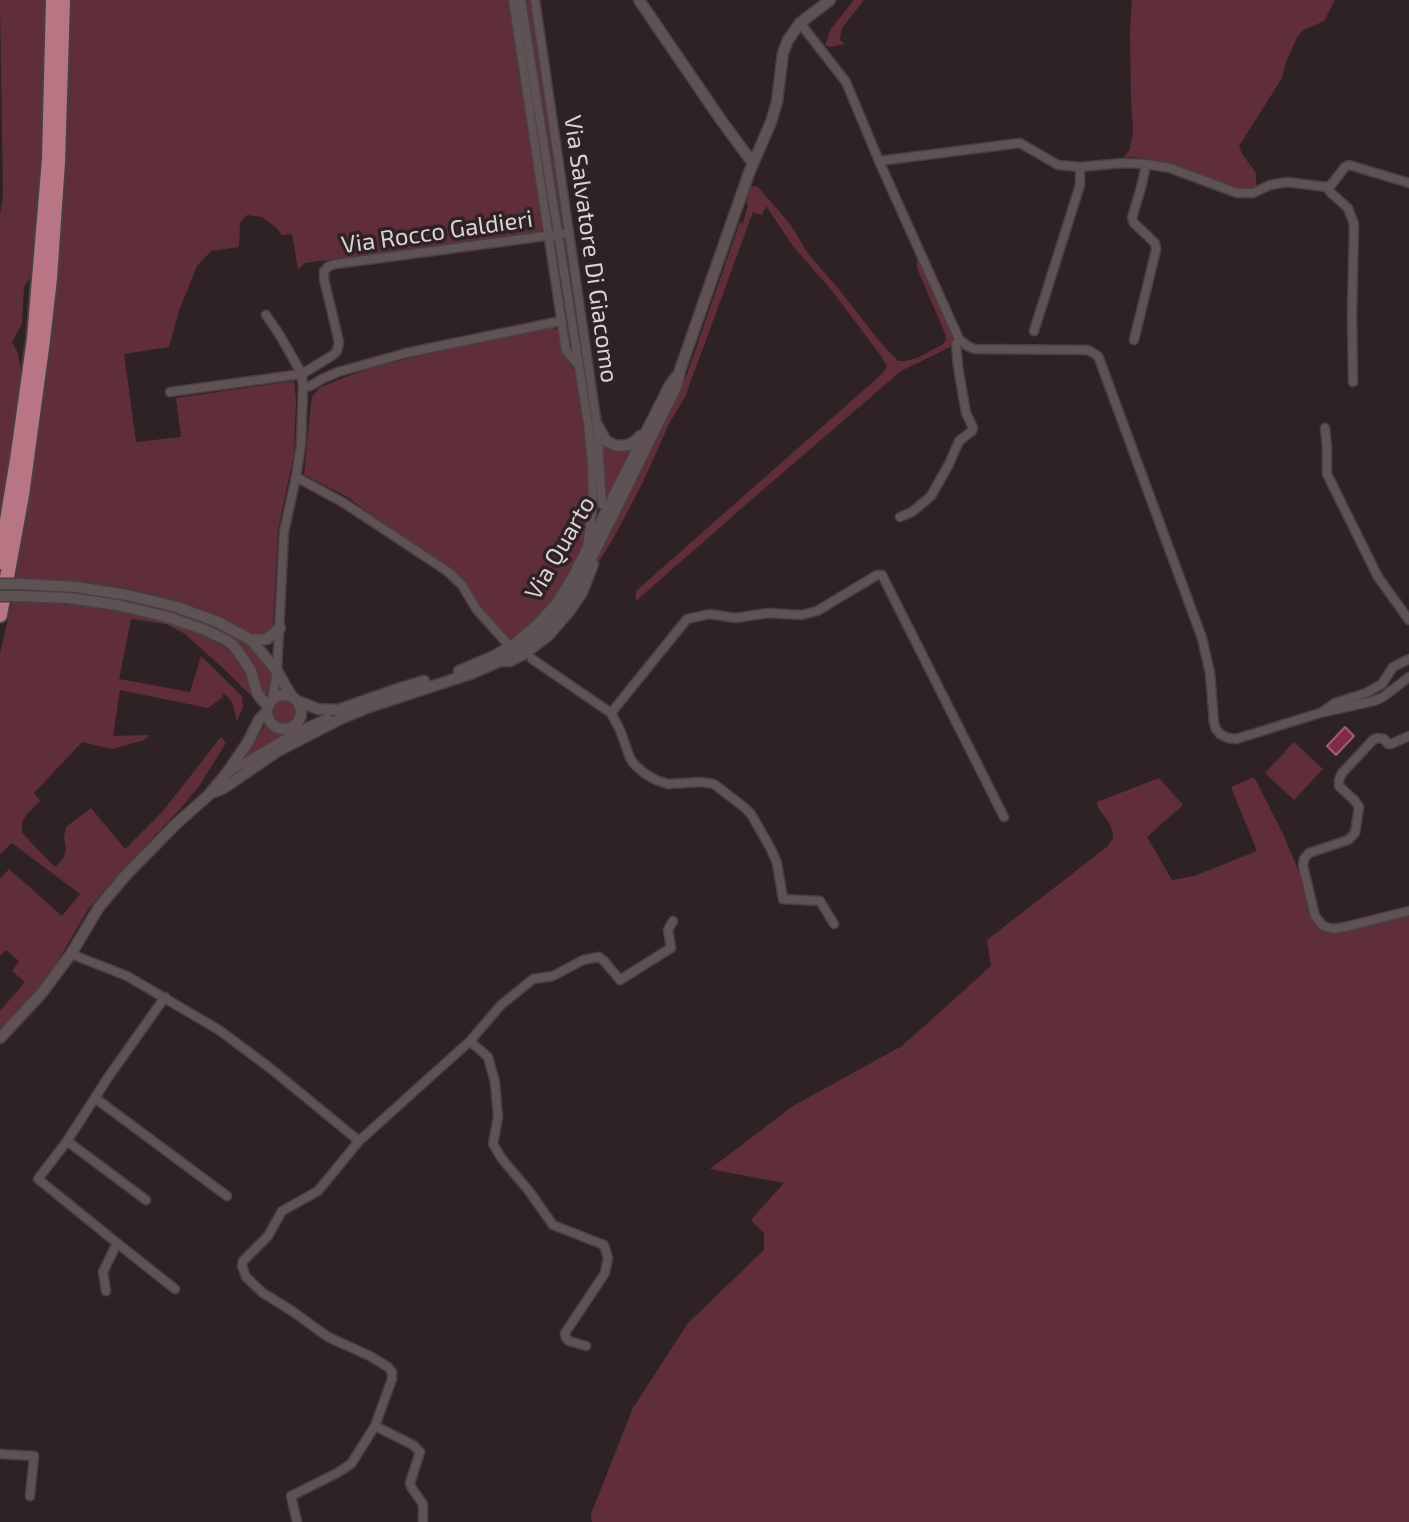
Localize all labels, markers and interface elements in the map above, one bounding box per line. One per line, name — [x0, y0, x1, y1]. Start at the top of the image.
street label: Via Salvatore Di Giacomo — [558, 113, 624, 385]
street label: Via Rocco Galdieri — [339, 204, 535, 260]
street label: Via Quarto — [519, 491, 601, 605]

